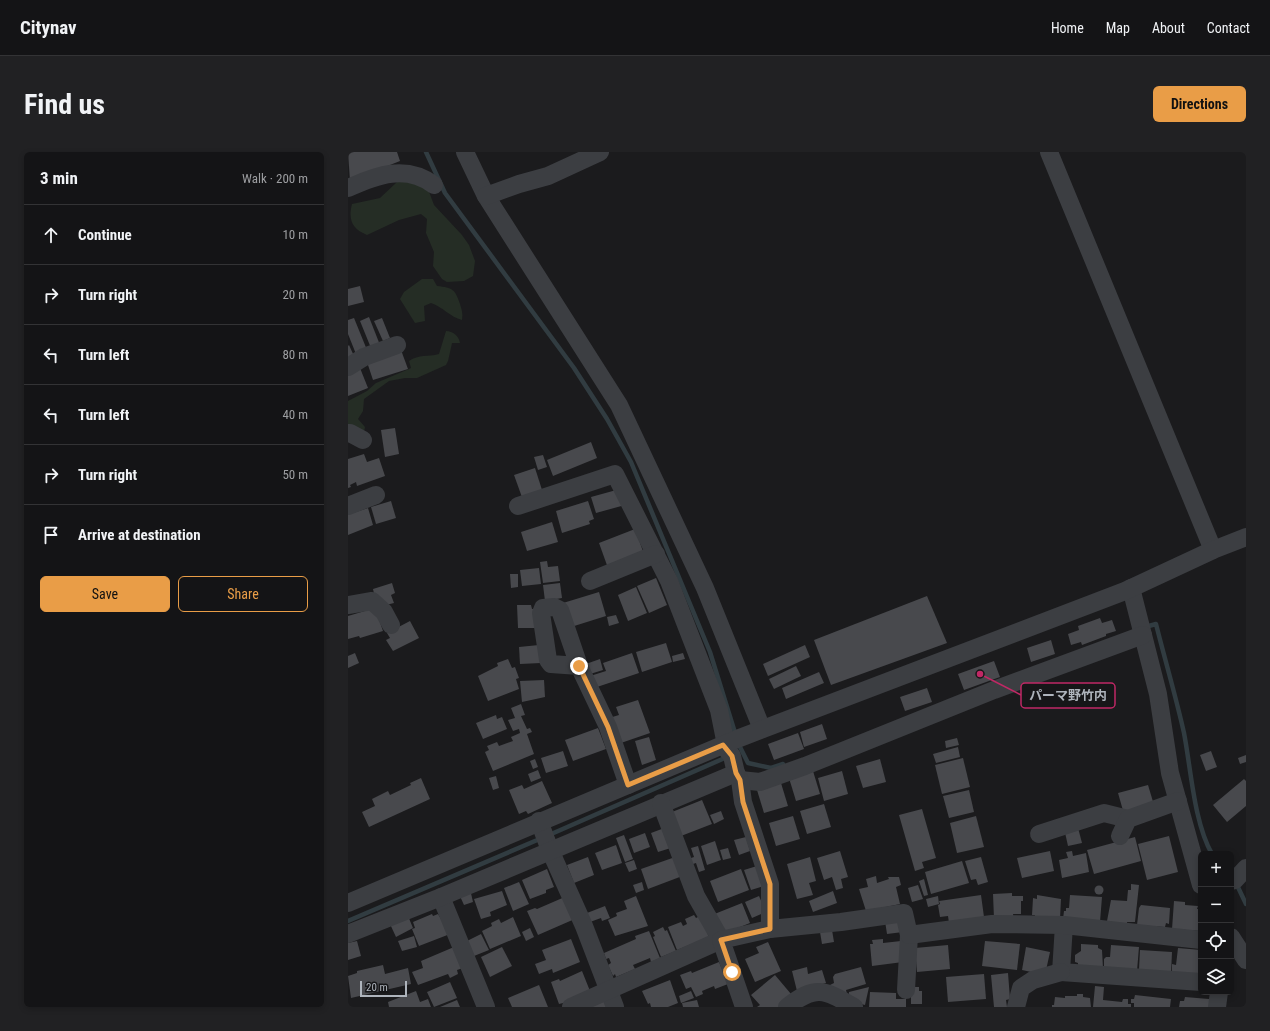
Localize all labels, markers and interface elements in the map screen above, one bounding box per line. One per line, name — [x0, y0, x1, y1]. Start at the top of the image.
text: Citynav — [20, 16, 77, 39]
text: Home — [1051, 20, 1084, 36]
text: Map — [1106, 20, 1130, 36]
text: About — [1152, 20, 1185, 36]
text: Contact — [1207, 20, 1250, 36]
button: Directions — [1153, 86, 1246, 122]
text: Find us — [24, 88, 105, 121]
text: 3 min — [40, 168, 78, 188]
text: Walk · 200 m — [242, 171, 308, 186]
icon: ahead — [40, 224, 62, 246]
text: Continue — [78, 226, 132, 244]
text: 10 m — [282, 227, 308, 242]
icon: right — [40, 284, 62, 306]
text: Turn right — [78, 286, 137, 304]
text: 20 m — [282, 287, 308, 302]
icon: left — [40, 344, 62, 366]
text: Turn left — [78, 346, 129, 364]
text: 80 m — [282, 347, 308, 362]
icon: left — [40, 404, 62, 426]
text: Turn left — [78, 406, 129, 424]
text: 40 m — [282, 407, 308, 422]
icon: right — [40, 464, 62, 486]
text: Turn right — [78, 466, 137, 484]
text: 50 m — [282, 467, 308, 482]
icon: arrive — [40, 524, 62, 546]
text: Arrive at destination — [78, 526, 201, 544]
button: Save — [40, 576, 170, 612]
button: Share — [178, 576, 308, 612]
route end — [570, 657, 588, 675]
callout: パーマ野竹内 — [1021, 683, 1115, 708]
text: パーマ野竹内 — [1029, 688, 1107, 703]
map controls — [1198, 851, 1234, 995]
button: + — [1198, 851, 1234, 887]
button: − — [1198, 887, 1234, 923]
button: locate — [1198, 923, 1234, 959]
button: layers — [1198, 959, 1234, 995]
route start — [723, 963, 741, 981]
scale bar — [360, 979, 407, 998]
text: 20 m — [366, 981, 388, 994]

